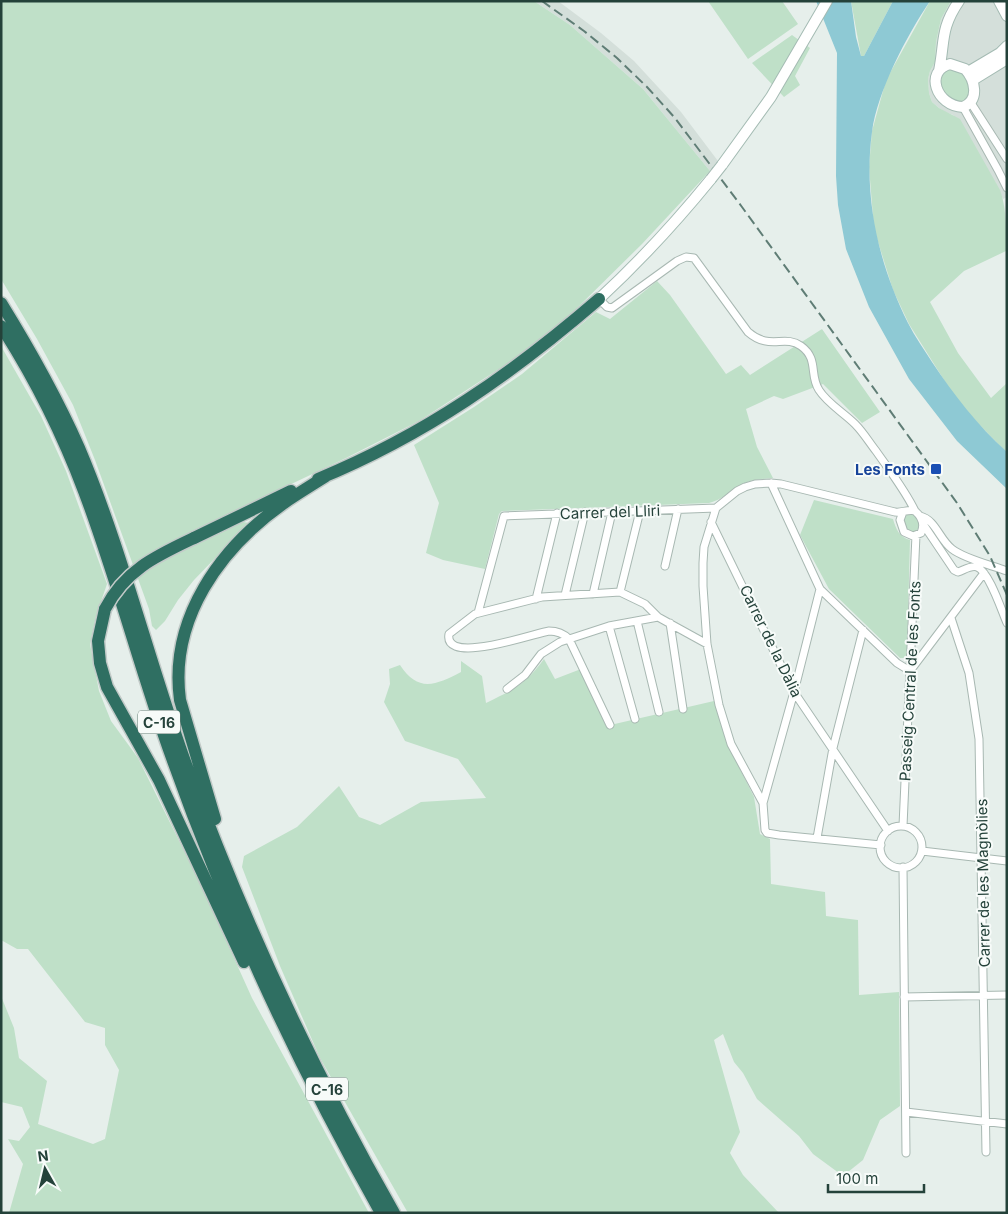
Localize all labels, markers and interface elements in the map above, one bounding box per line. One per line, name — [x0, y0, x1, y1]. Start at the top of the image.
place label: Les Fonts — [855, 460, 925, 479]
marker: Les Fonts — [929, 462, 943, 476]
street label: Carrer del Lliri — [560, 501, 660, 523]
street label: Passeig Central de les Fonts — [895, 580, 925, 782]
street label: Carrer de la Dàlia — [736, 582, 806, 700]
road number: C-16 — [138, 710, 180, 734]
street label: Carrer de les Magnòlies — [972, 798, 994, 968]
road number: C-16 — [306, 1078, 348, 1100]
north arrow — [20, 1144, 70, 1194]
text: N — [37, 1146, 50, 1165]
scale bar — [828, 1162, 924, 1194]
text: 100 m — [836, 1169, 878, 1188]

